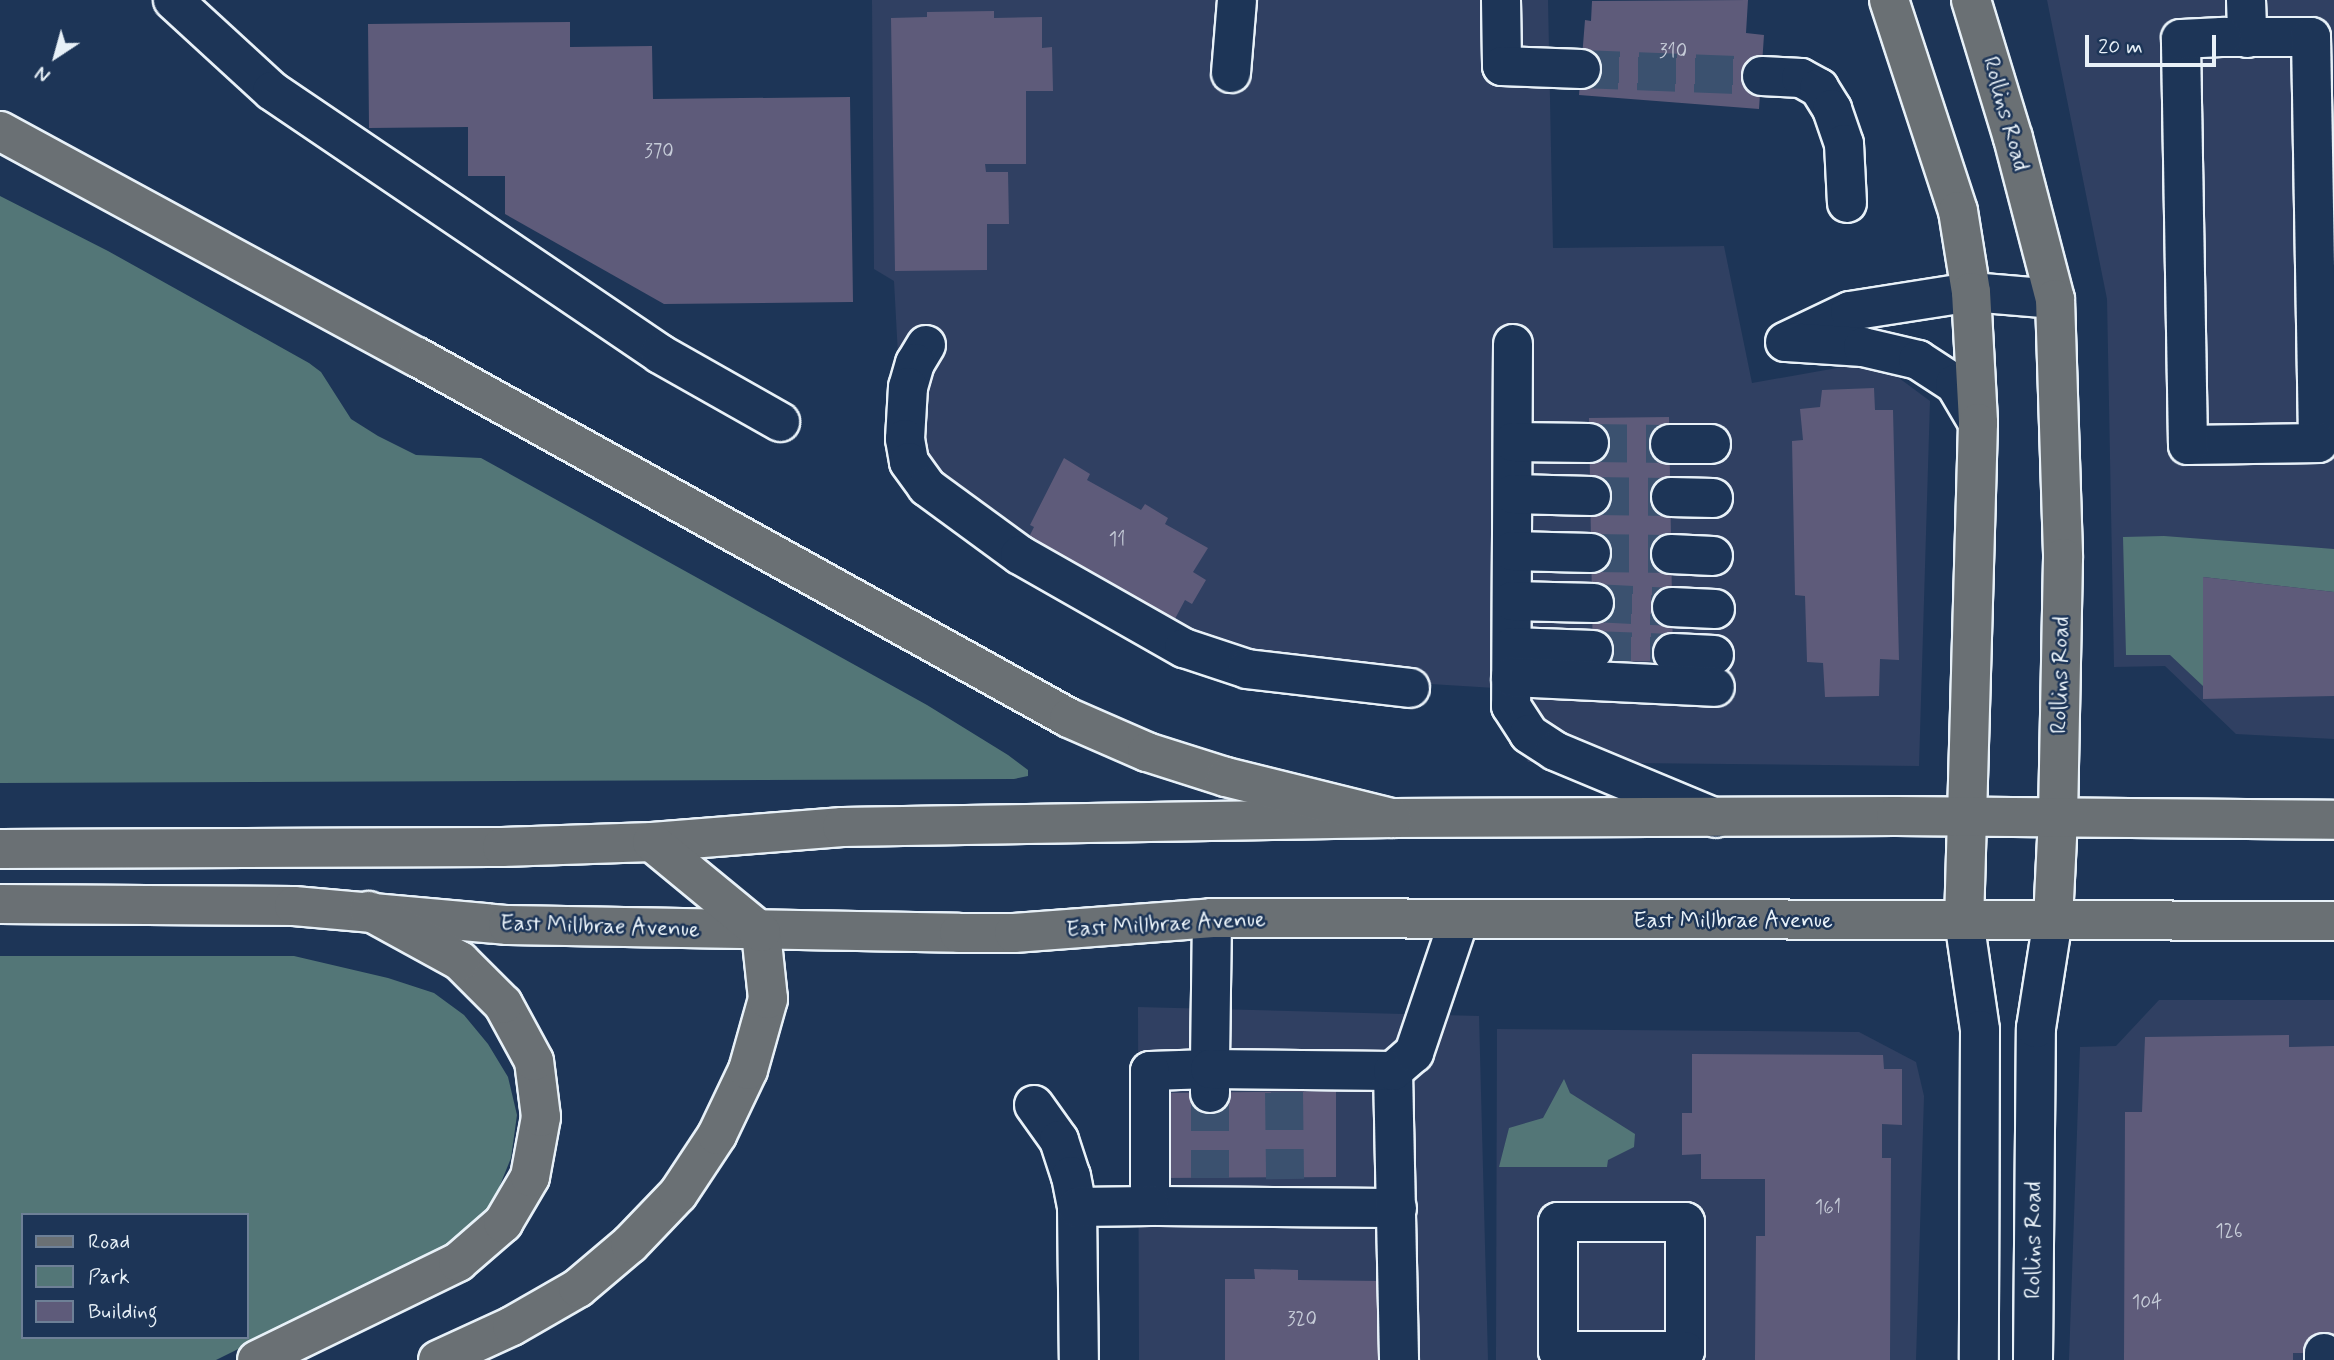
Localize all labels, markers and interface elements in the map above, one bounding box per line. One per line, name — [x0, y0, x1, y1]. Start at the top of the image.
north arrow — [21, 21, 91, 91]
scale bar — [2089, 21, 2220, 65]
text: 20 m — [2098, 33, 2143, 61]
house number: 310 — [1659, 41, 1687, 63]
street label: Rollins Road — [1976, 54, 2034, 174]
text: N — [31, 60, 56, 87]
house number: 370 — [644, 141, 674, 163]
house number: 11 — [1109, 529, 1125, 551]
street label: Rollins Road — [2046, 617, 2076, 733]
street label: East Millbrae Avenue — [1064, 906, 1268, 944]
street label: East Millbrae Avenue — [1631, 907, 1835, 935]
street label: East Millbrae Avenue — [498, 910, 702, 944]
street label: Rollins Road — [2020, 1182, 2048, 1298]
house number: 161 — [1815, 1197, 1841, 1219]
legend — [21, 1213, 248, 1339]
house number: 126 — [2215, 1221, 2243, 1243]
text: Road — [88, 1228, 130, 1256]
text: Park — [88, 1263, 130, 1291]
house number: 104 — [2132, 1292, 2162, 1314]
text: Building — [88, 1298, 158, 1326]
house number: 320 — [1287, 1309, 1317, 1331]

